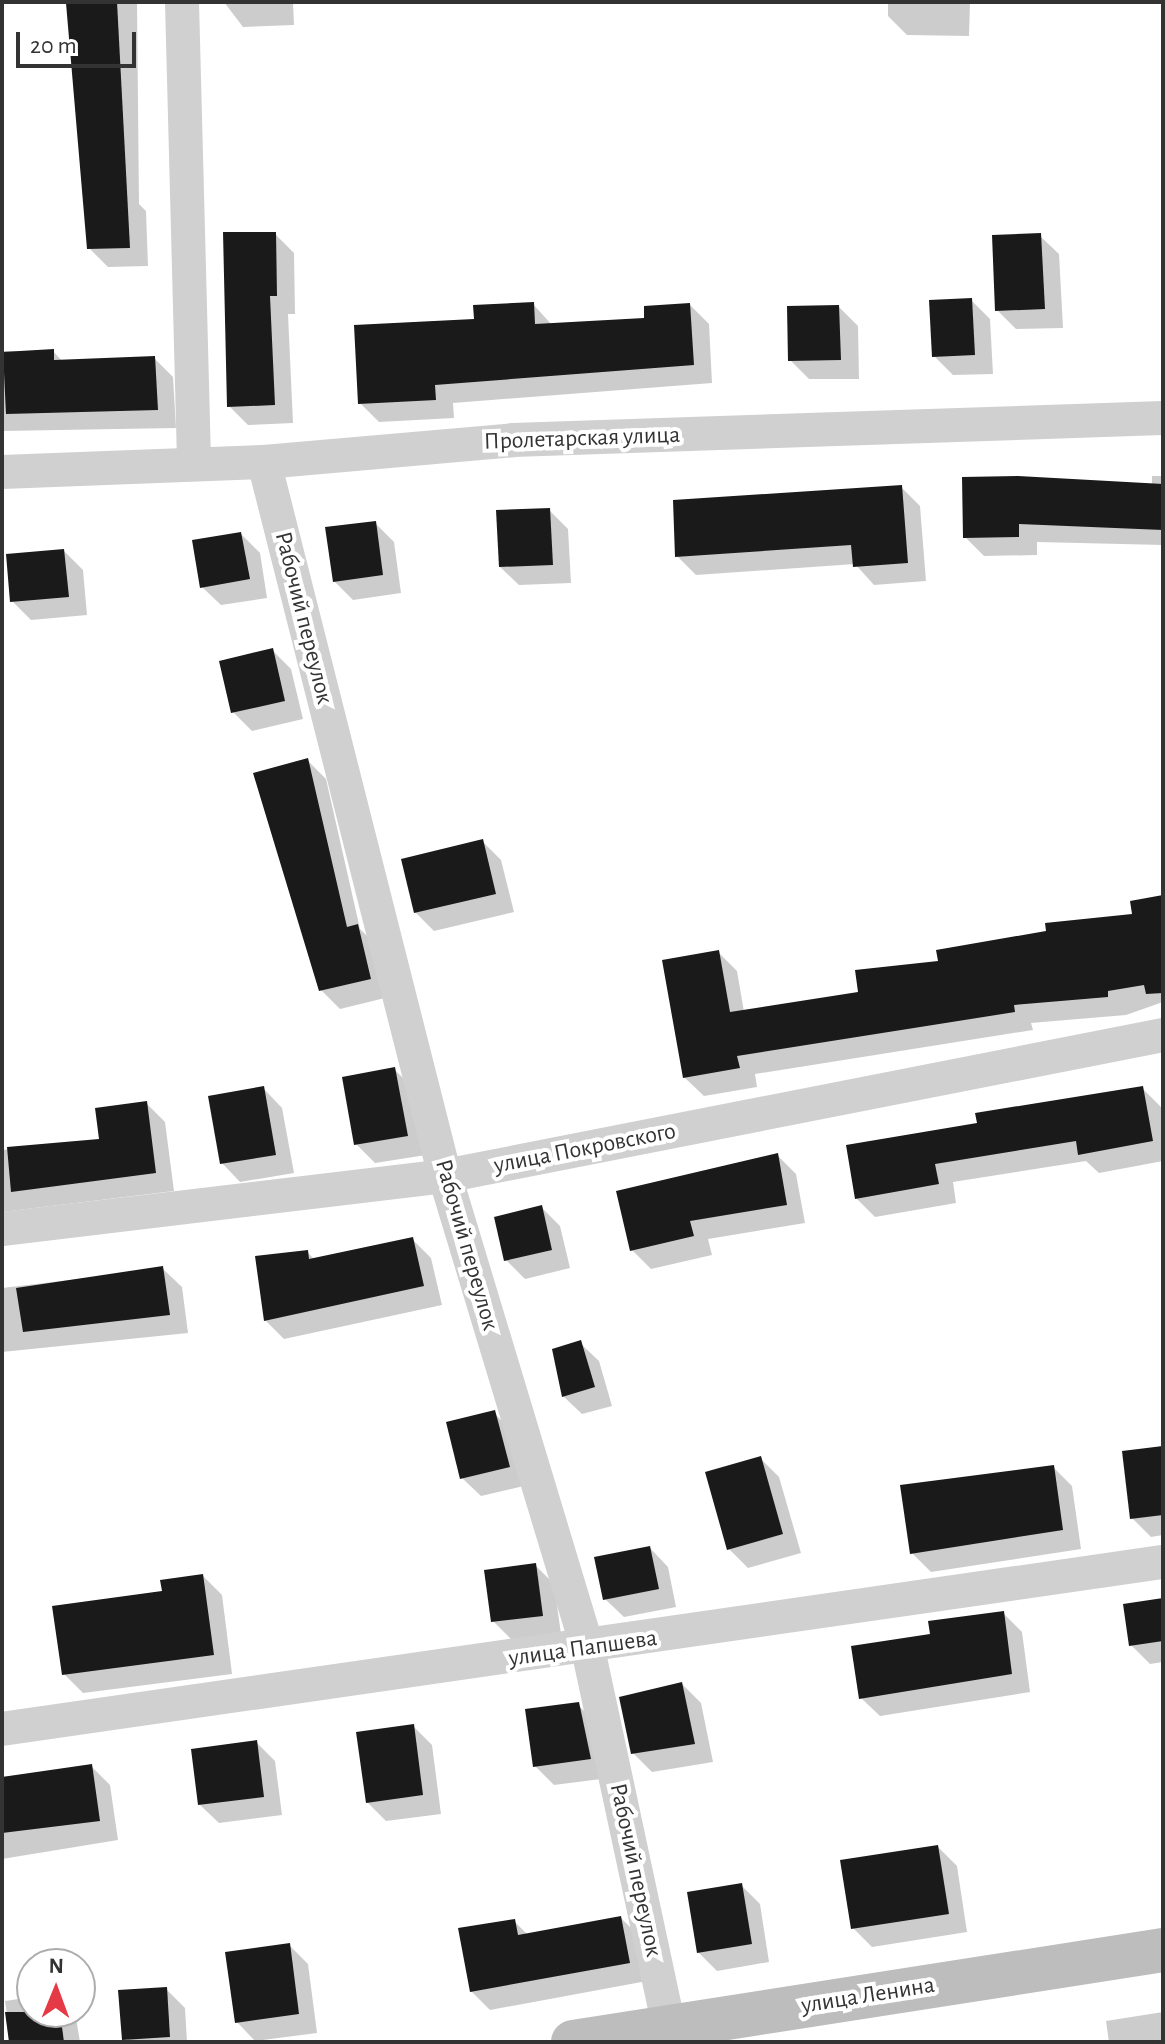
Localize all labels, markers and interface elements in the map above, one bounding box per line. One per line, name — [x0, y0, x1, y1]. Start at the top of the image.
scale bar — [20, 16, 140, 66]
text: 20 m — [30, 34, 77, 58]
street label: Пролетарская улица — [483, 421, 681, 457]
street label: Рабочий переулок — [268, 529, 338, 707]
street label: улица Покровского — [492, 1117, 678, 1181]
street label: Рабочий переулок — [428, 1156, 504, 1334]
street label: улица Папшева — [507, 1624, 659, 1674]
street label: Рабочий переулок — [603, 1781, 667, 1959]
north arrow — [16, 1948, 96, 2028]
text: N — [49, 1955, 64, 1977]
street label: улица Ленина — [799, 1971, 937, 2021]

